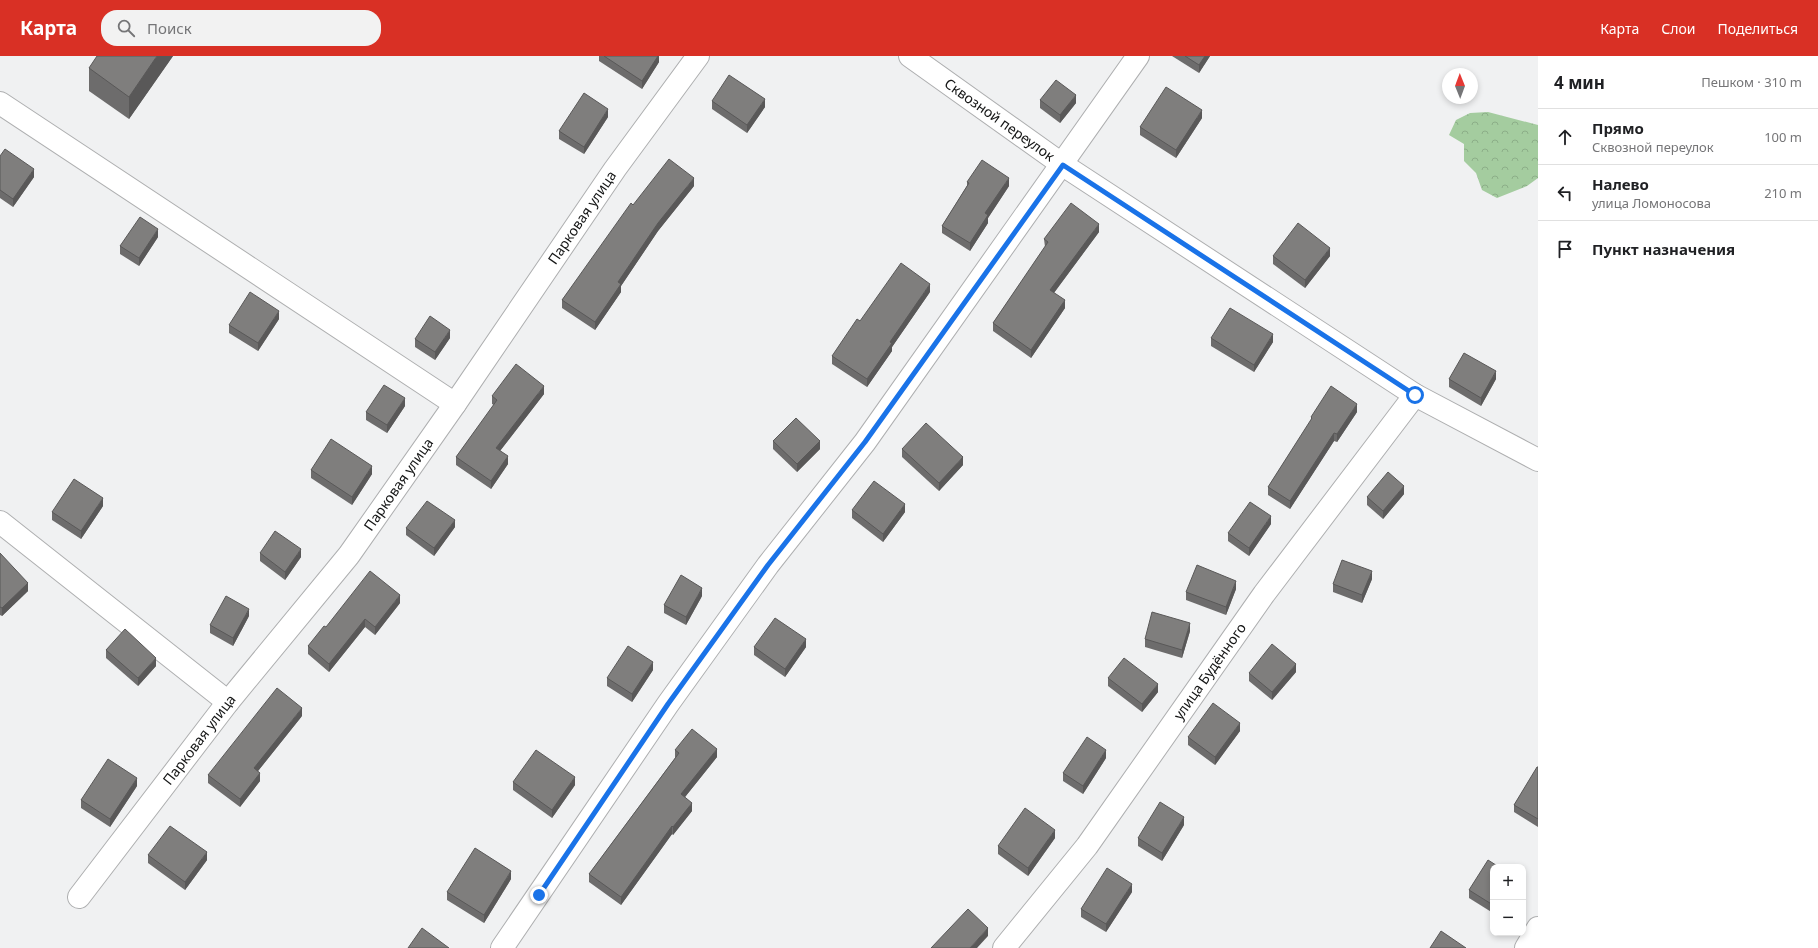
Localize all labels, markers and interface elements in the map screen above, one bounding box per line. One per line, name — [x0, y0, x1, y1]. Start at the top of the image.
search box — [101, 10, 381, 46]
text: Карта — [20, 15, 77, 41]
icon: search — [115, 17, 137, 39]
text: Поиск — [147, 18, 192, 38]
text: Карта — [1600, 19, 1639, 38]
text: Слои — [1661, 19, 1695, 38]
text: Поделиться — [1717, 19, 1798, 38]
north arrow — [1442, 68, 1478, 104]
text: 4 мин — [1554, 71, 1605, 94]
text: Пешком · 310 m — [1701, 73, 1802, 91]
street label: Сквозной переулок — [941, 74, 1059, 166]
text: Прямо — [1592, 118, 1644, 138]
icon: ahead — [1554, 126, 1576, 148]
text: 100 m — [1764, 128, 1802, 146]
text: Сквозной переулок — [1592, 138, 1714, 156]
street label: Парковая улица — [543, 167, 620, 268]
text: Налево — [1592, 174, 1649, 194]
icon: left — [1554, 182, 1576, 204]
text: 210 m — [1764, 184, 1802, 202]
text: улица Ломоносова — [1592, 194, 1711, 212]
icon: arrive — [1554, 238, 1576, 260]
text: Пункт назначения — [1592, 239, 1735, 259]
route start — [1406, 386, 1424, 404]
street label: Парковая улица — [359, 434, 437, 534]
street label: улица Будённого — [1169, 619, 1250, 723]
street label: Парковая улица — [158, 690, 240, 789]
map controls — [1490, 864, 1526, 936]
button: + — [1490, 864, 1526, 900]
route end — [530, 886, 548, 904]
button: − — [1490, 900, 1526, 936]

